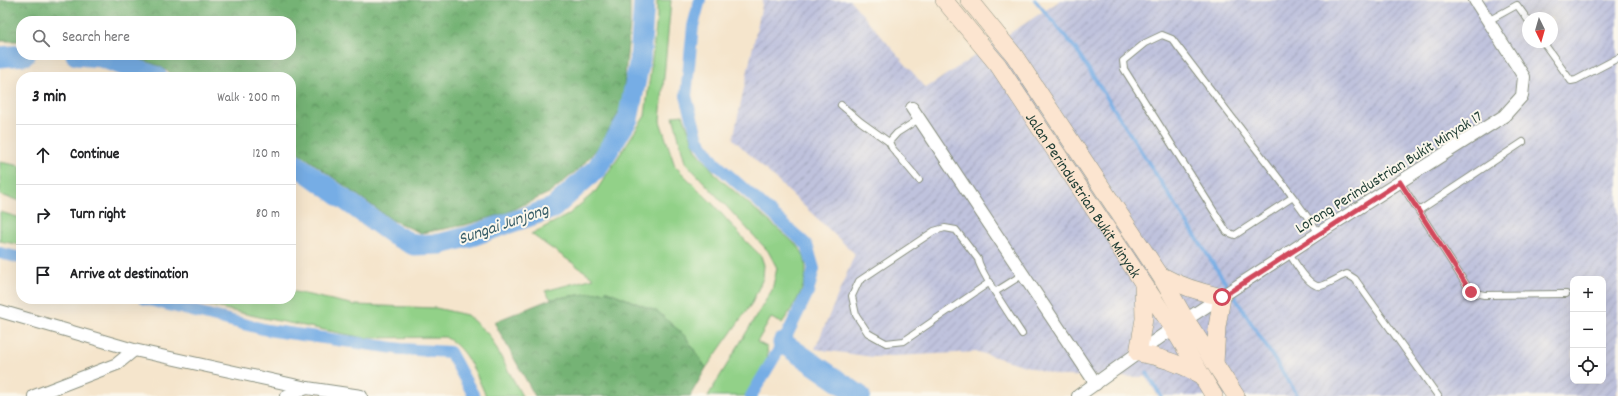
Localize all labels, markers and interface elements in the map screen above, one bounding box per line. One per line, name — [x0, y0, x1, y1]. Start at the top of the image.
north arrow — [1522, 12, 1558, 48]
search box — [16, 16, 296, 60]
icon: search — [30, 27, 52, 49]
text: Search here — [62, 27, 130, 49]
text: 3 min — [32, 86, 66, 110]
text: Walk · 200 m — [217, 89, 280, 108]
street label: Lorong Perindustrian Bukit Minyak 17 — [1291, 106, 1487, 240]
street label: Jalan Perindustrian Bukit Minyak — [1019, 108, 1146, 283]
icon: ahead — [32, 144, 54, 166]
text: Continue — [70, 144, 119, 166]
text: 120 m — [252, 145, 280, 164]
water label: Sungai Junjong — [456, 199, 553, 252]
icon: right — [32, 204, 54, 226]
text: Turn right — [70, 204, 126, 226]
text: 80 m — [256, 205, 280, 224]
icon: arrive — [32, 264, 54, 286]
text: Arrive at destination — [70, 264, 188, 286]
map controls — [1570, 276, 1606, 384]
button: + — [1570, 276, 1606, 312]
route end — [1462, 283, 1480, 301]
route start — [1213, 288, 1231, 306]
button: − — [1570, 312, 1606, 348]
button: locate — [1570, 348, 1606, 384]

